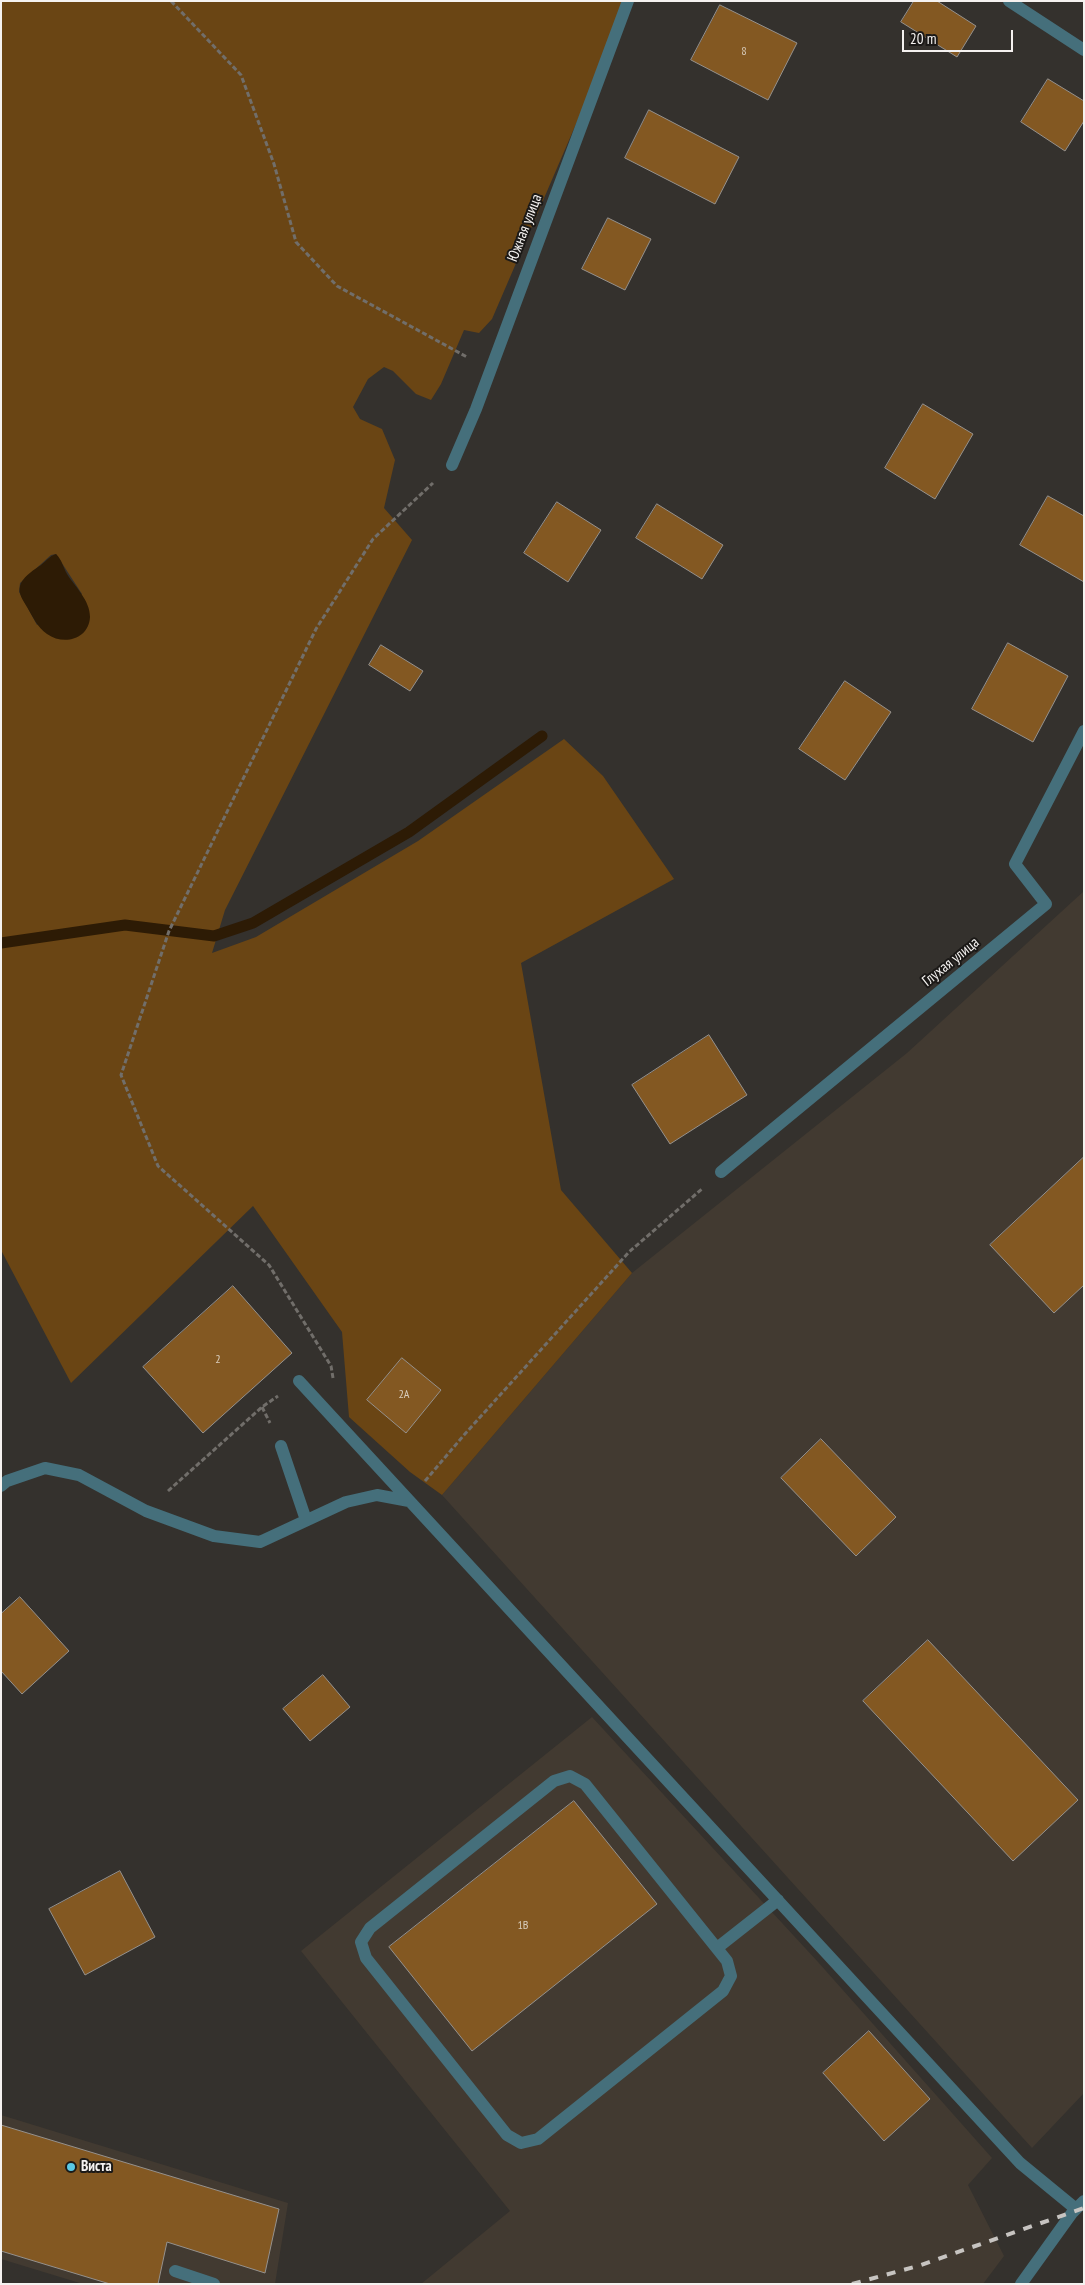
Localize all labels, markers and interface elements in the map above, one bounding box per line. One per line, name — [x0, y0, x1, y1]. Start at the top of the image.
scale bar — [905, 20, 1016, 52]
text: 20 m — [910, 29, 936, 48]
house number: 8 — [741, 45, 747, 59]
street label: Южная улица — [504, 192, 546, 264]
street label: Глухая улица — [919, 934, 983, 990]
house number: 2 — [215, 1353, 221, 1367]
house number: 2А — [398, 1388, 410, 1402]
house number: 1В — [517, 1919, 529, 1933]
place label: Виста — [81, 2158, 112, 2176]
marker: Виста — [65, 2161, 77, 2173]

